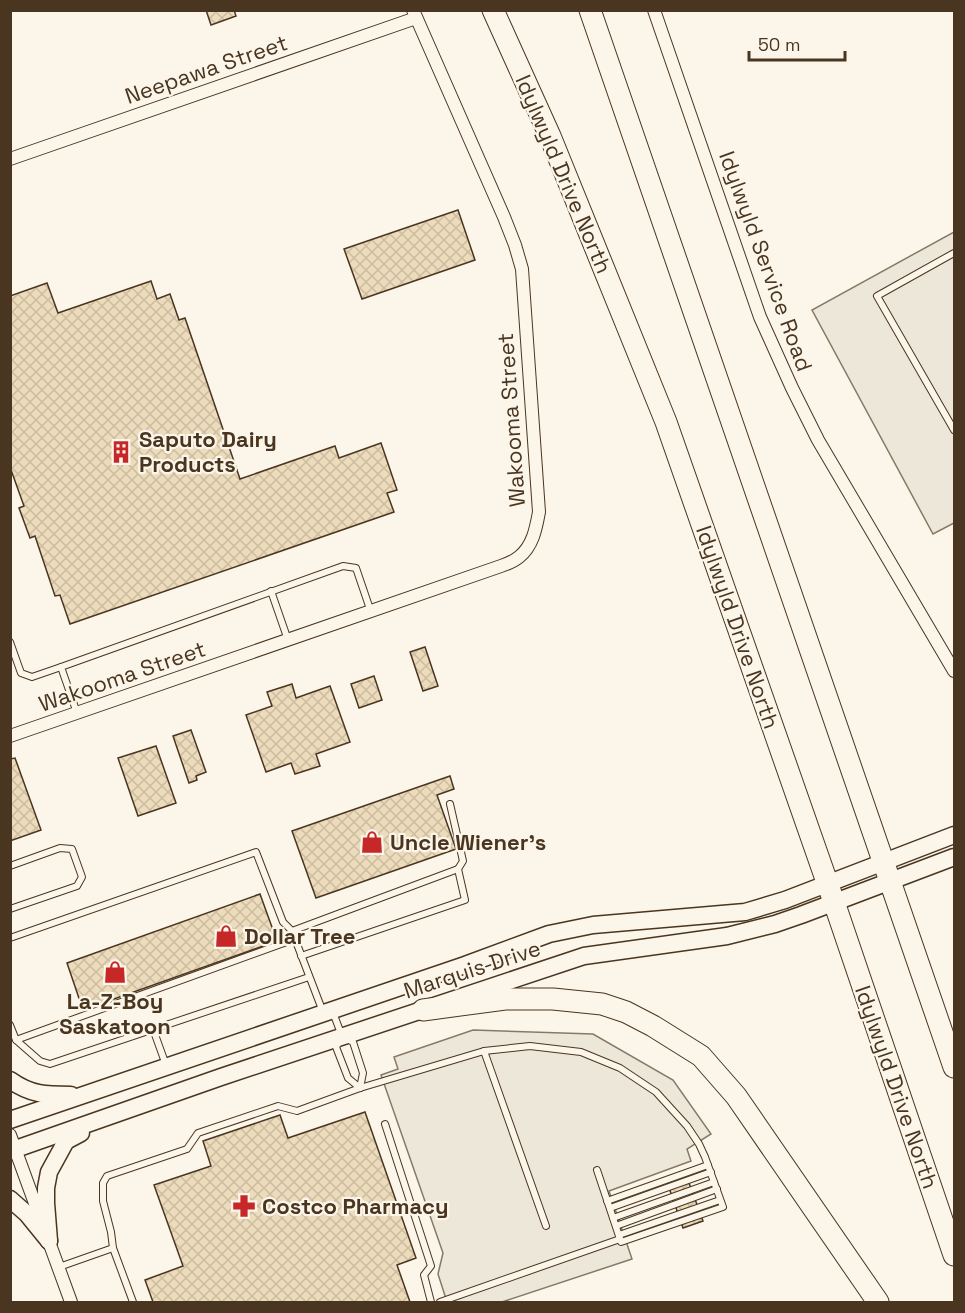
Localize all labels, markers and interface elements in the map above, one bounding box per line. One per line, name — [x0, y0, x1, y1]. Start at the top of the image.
scale bar — [749, 24, 845, 62]
street label: Neepawa Street — [121, 28, 291, 110]
text: 50 m — [758, 33, 800, 56]
street label: Idylwyld Drive North — [509, 70, 619, 278]
street label: Idylwyld Service Road — [713, 147, 819, 375]
street label: Wakooma Street — [491, 332, 531, 508]
place label: Saputo Dairy Products — [139, 425, 277, 478]
building icon: Saputo Dairy Products — [108, 439, 134, 465]
street label: Idylwyld Drive North — [690, 522, 786, 732]
street label: Wakooma Street — [35, 634, 209, 718]
place label: Uncle Wiener's — [390, 828, 546, 856]
shop icon: Uncle Wiener's — [359, 829, 385, 855]
place label: Dollar Tree — [244, 922, 355, 950]
shop icon: Dollar Tree — [213, 923, 239, 949]
street label: Marquis Drive — [400, 934, 544, 1004]
shop icon: La-Z-Boy Saskatoon — [102, 959, 128, 985]
street label: Idylwyld Drive North — [849, 982, 945, 1192]
place label: La-Z-Boy Saskatoon — [59, 987, 171, 1040]
place label: Costco Pharmacy — [262, 1192, 449, 1220]
pharmacy icon: Costco Pharmacy — [231, 1193, 257, 1219]

